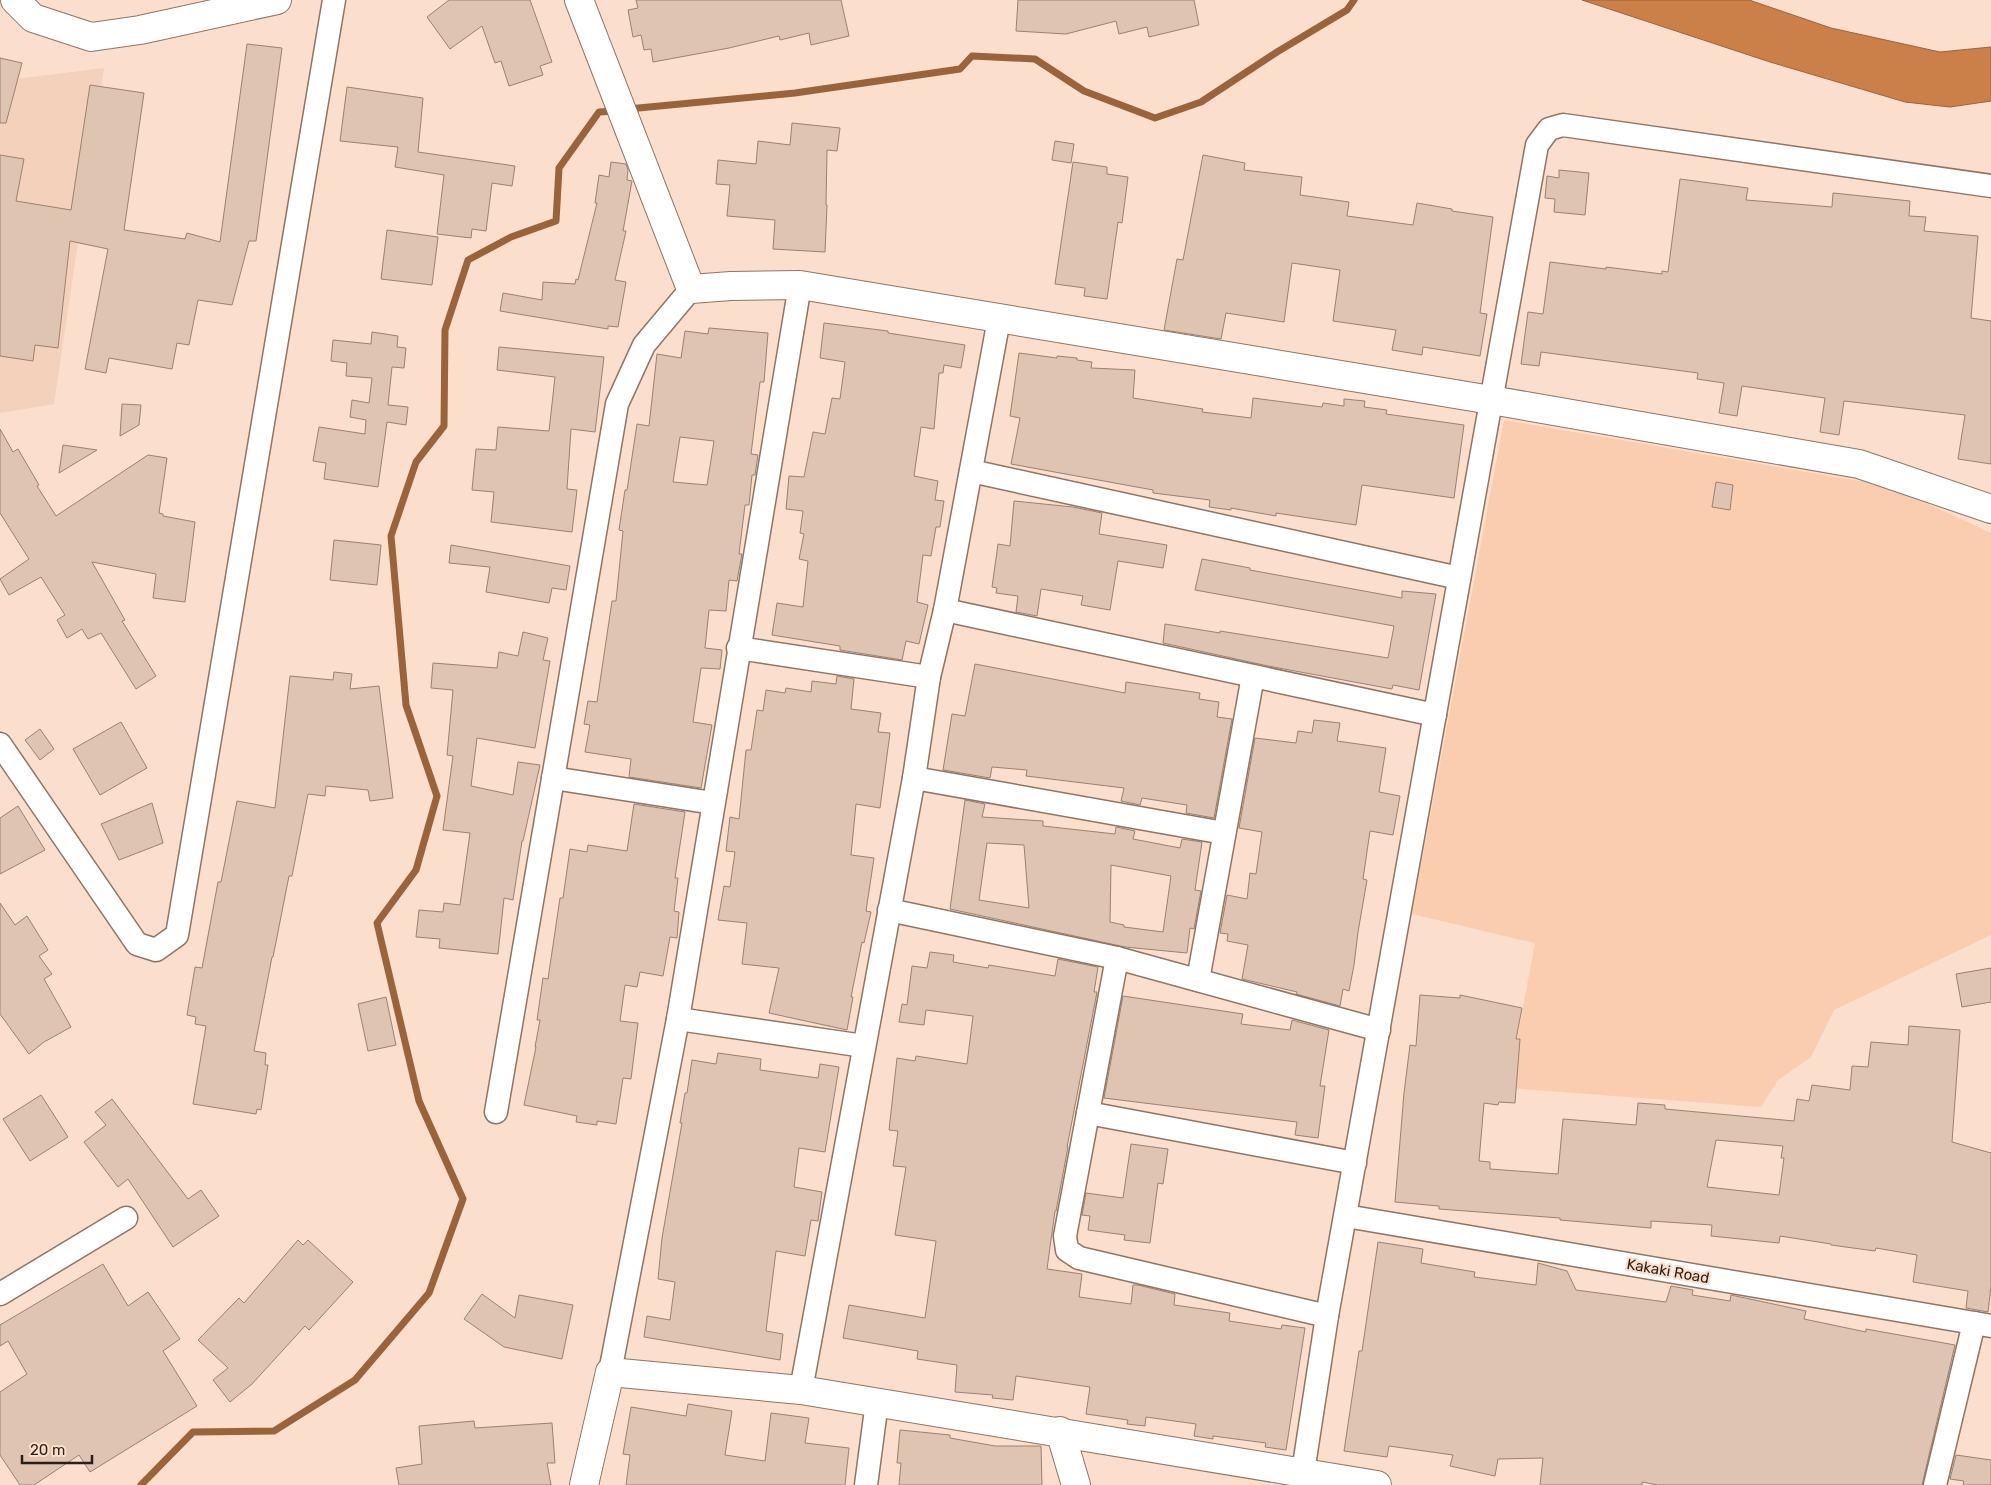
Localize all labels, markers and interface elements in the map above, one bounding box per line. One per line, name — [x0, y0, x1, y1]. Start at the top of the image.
street label: Kakaki Road — [1625, 1255, 1711, 1287]
scale bar — [22, 1432, 92, 1464]
text: 20 m — [30, 1441, 65, 1459]

